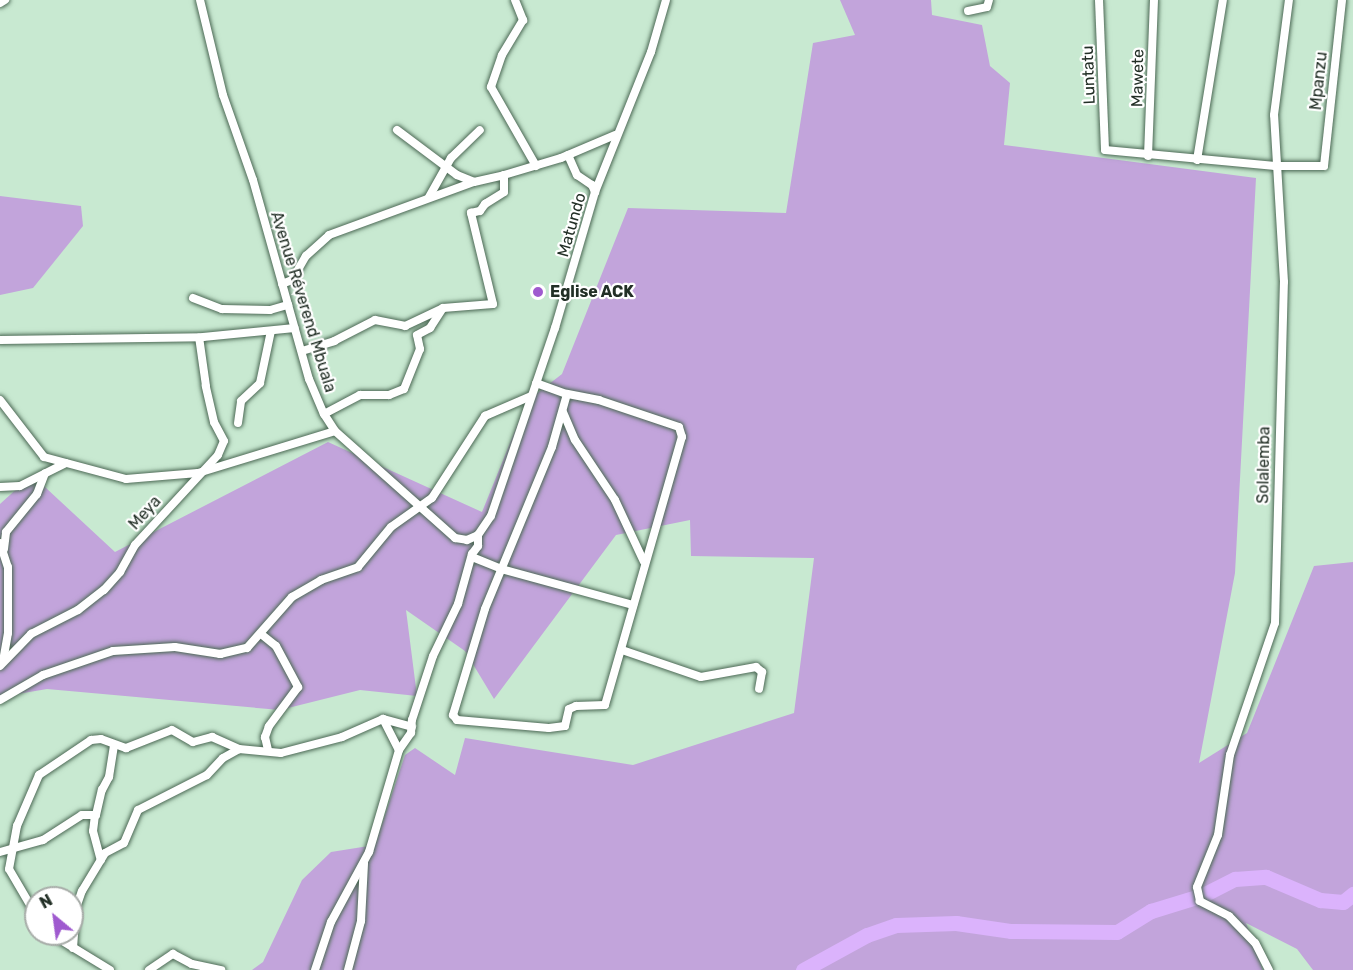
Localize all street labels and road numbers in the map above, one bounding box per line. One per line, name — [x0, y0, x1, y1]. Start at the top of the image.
street label: Luntatu — [1078, 45, 1100, 105]
street label: Mawete — [1128, 49, 1148, 107]
street label: Mpanzu — [1306, 51, 1332, 111]
street label: Matundo — [554, 191, 590, 259]
street label: Avenue Réverend Mbuala — [266, 209, 340, 395]
street label: Solalemba — [1254, 426, 1274, 504]
street label: Meya — [125, 492, 165, 534]

